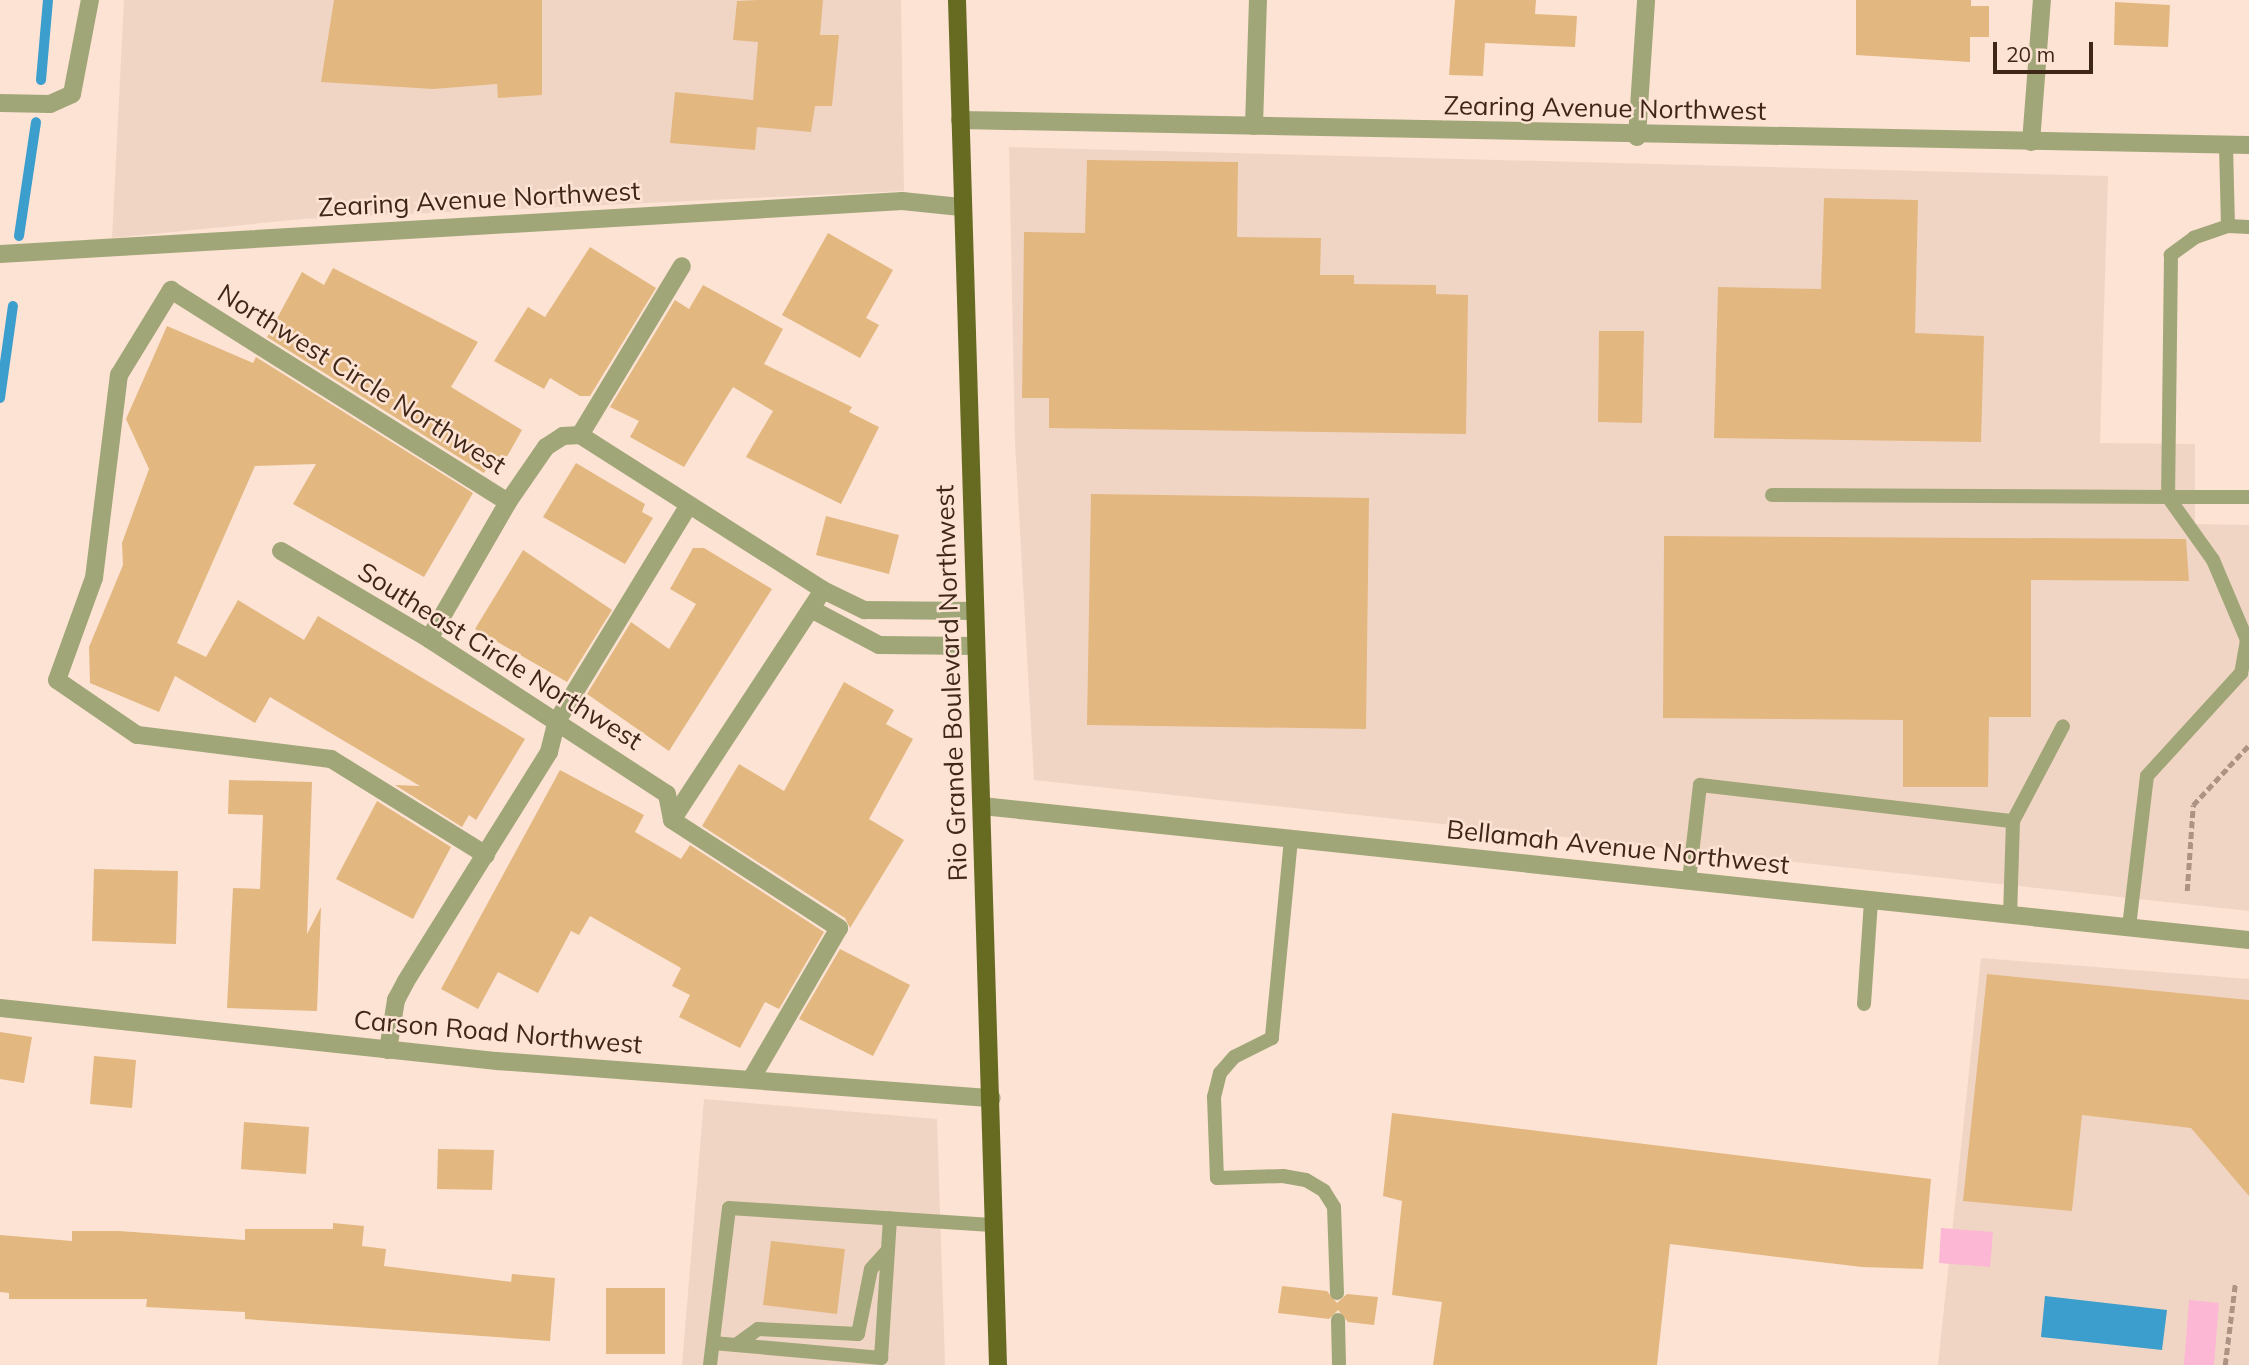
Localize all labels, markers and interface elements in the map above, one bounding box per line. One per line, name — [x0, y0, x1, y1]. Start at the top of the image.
scale bar — [1997, 28, 2097, 72]
text: 20 m — [2006, 41, 2055, 67]
street label: Zearing Avenue Northwest — [1443, 90, 1767, 126]
street label: Zearing Avenue Northwest — [317, 175, 641, 223]
street label: Northwest Circle Northwest — [212, 277, 512, 481]
street label: Rio Grande Boulevard Northwest — [928, 484, 974, 882]
street label: Southeast Circle Northwest — [352, 556, 648, 756]
street label: Bellamah Avenue Northwest — [1445, 813, 1791, 881]
street label: Carson Road Northwest — [352, 1004, 644, 1060]

